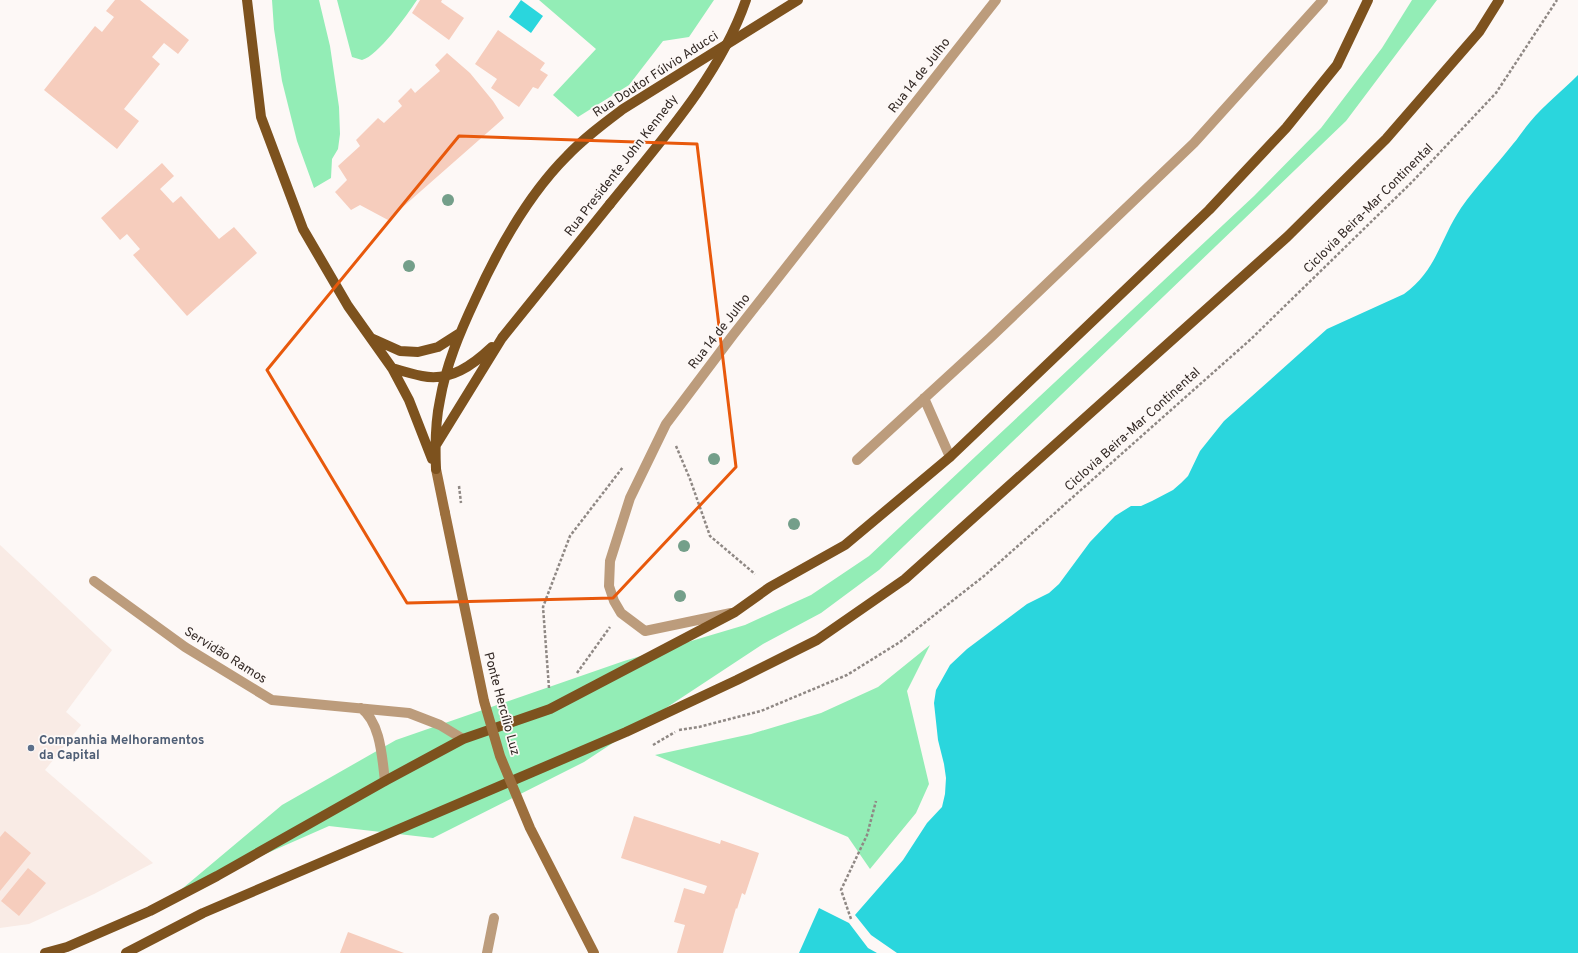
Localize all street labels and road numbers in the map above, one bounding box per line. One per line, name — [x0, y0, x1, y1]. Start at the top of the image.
street label: Rua Doutor Fúlvio Aducci — [590, 28, 722, 122]
street label: Rua 14 de Julho — [886, 35, 954, 117]
street label: Rua Presidente John Kennedy — [562, 92, 682, 240]
street label: Ciclovia Beira-Mar Continental — [1301, 141, 1437, 277]
street label: Rua 14 de Julho — [686, 291, 754, 373]
street label: Ciclovia Beira-Mar Continental — [1062, 365, 1204, 495]
street label: Servidão Ramos — [181, 624, 269, 688]
street label: Ponte Hercílio Luz — [480, 651, 522, 757]

